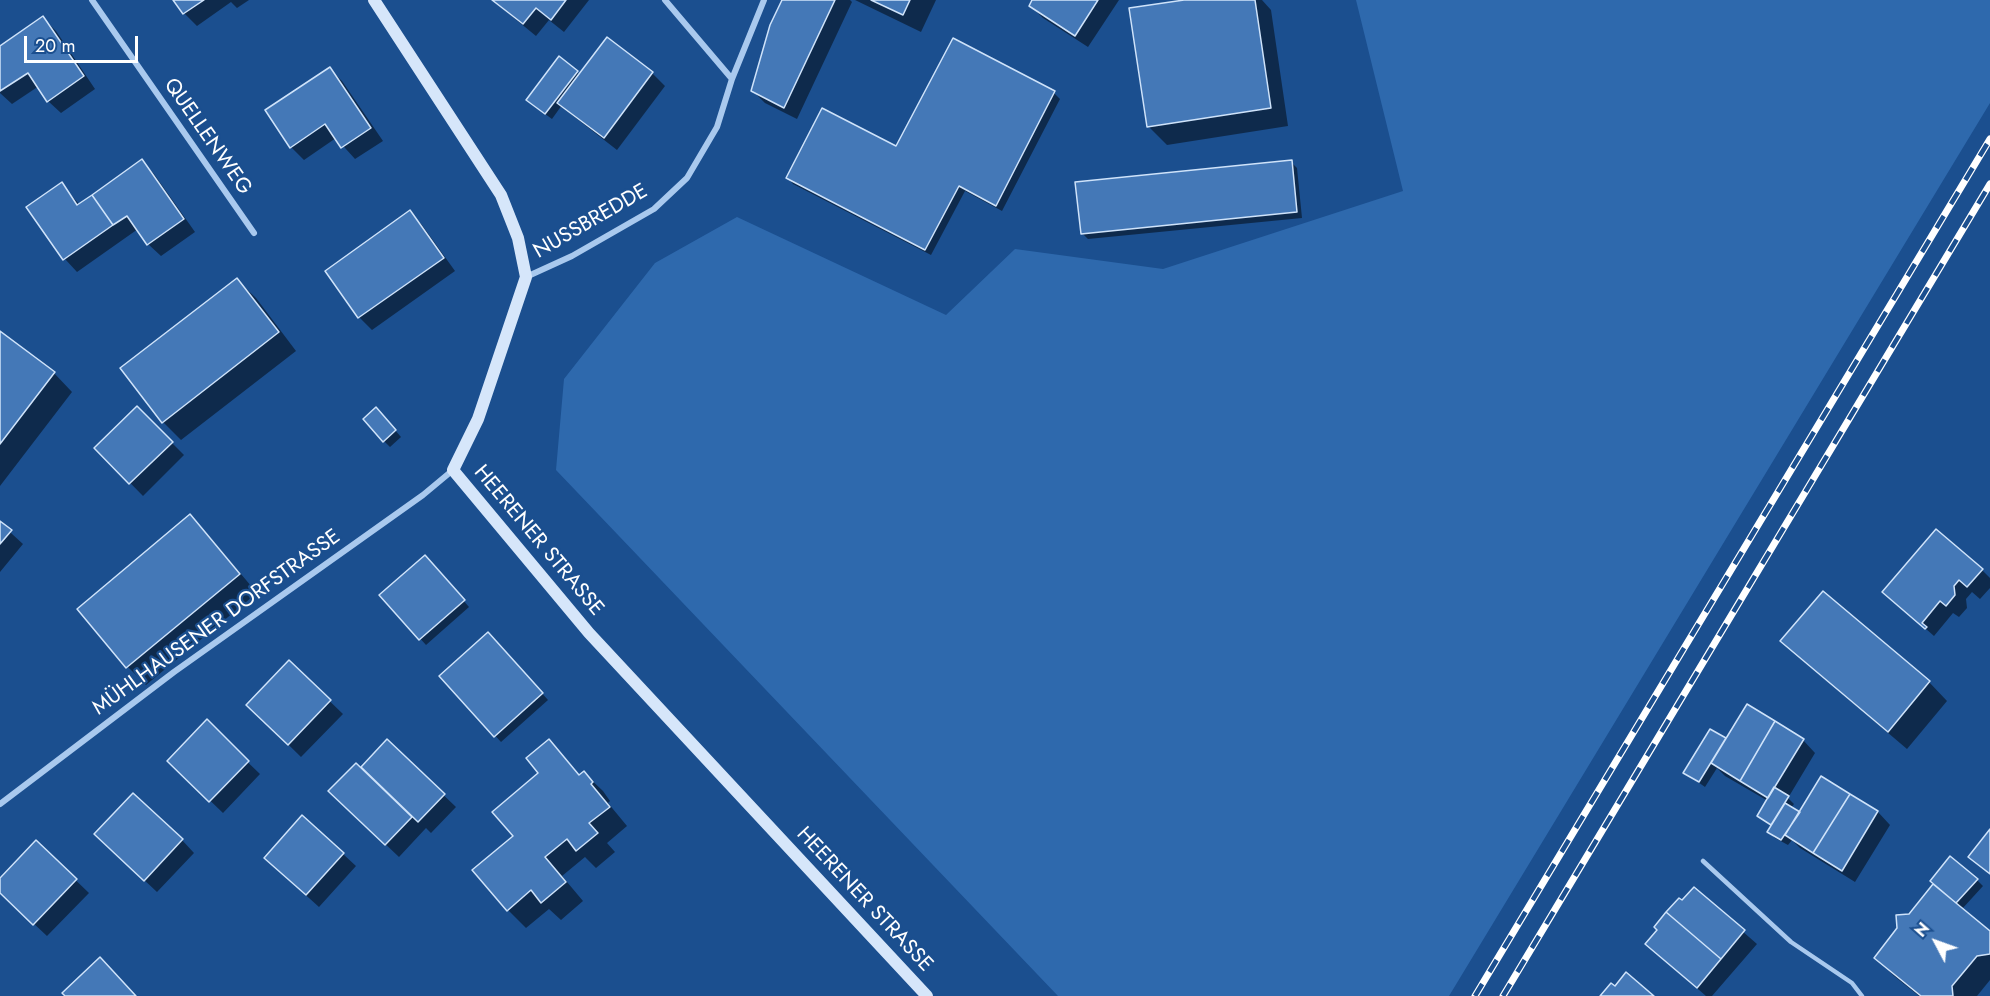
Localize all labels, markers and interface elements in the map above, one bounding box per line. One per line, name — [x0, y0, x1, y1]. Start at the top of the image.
scale bar — [27, 24, 141, 62]
text: 20 m — [35, 33, 75, 59]
street label: QUELLENWEG — [157, 74, 257, 200]
street label: NUSSBREDDE — [529, 179, 653, 265]
street label: HEERENER STRASSE — [468, 461, 608, 621]
street label: MÜHLHAUSENER DORFSTRASSE — [88, 525, 346, 721]
street label: HEERENER STRASSE — [790, 822, 938, 978]
north arrow — [1906, 912, 1966, 972]
text: N — [1909, 918, 1935, 942]

